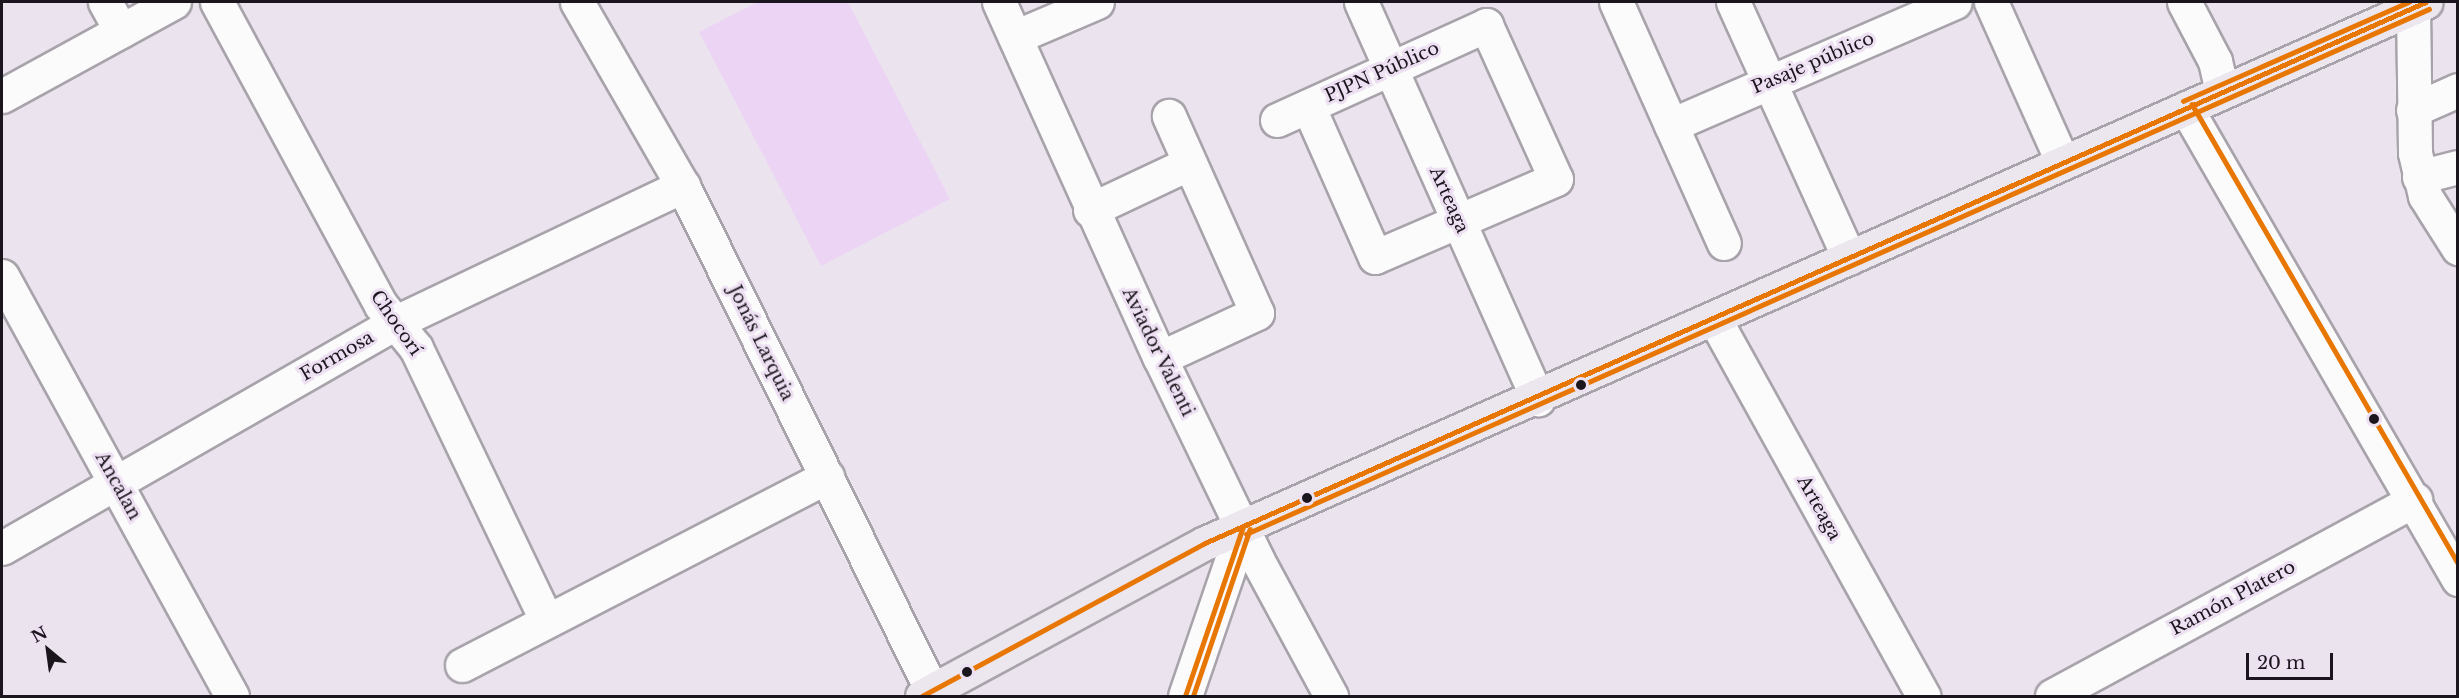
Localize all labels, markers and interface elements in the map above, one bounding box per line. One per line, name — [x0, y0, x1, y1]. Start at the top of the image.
street label: Pasaje público — [1749, 28, 1877, 98]
street label: PJPN Público — [1322, 37, 1442, 107]
street label: Arteaga — [1425, 163, 1473, 237]
street label: Jonás Larquia — [724, 282, 798, 404]
street label: Aviador Valenti — [1117, 284, 1199, 420]
street label: Chocorí — [366, 286, 426, 360]
street label: Formosa — [297, 326, 377, 386]
unlabelled marker — [1575, 379, 1587, 391]
unlabelled marker — [2368, 413, 2380, 425]
street label: Ancalan — [91, 448, 145, 524]
street label: Arteaga — [1793, 472, 1845, 544]
unlabelled marker — [1301, 492, 1313, 504]
street label: Ramón Platero — [2167, 556, 2299, 640]
north arrow — [18, 620, 78, 680]
text: N — [28, 622, 51, 647]
scale bar — [2249, 641, 2336, 679]
text: 20 m — [2257, 652, 2305, 674]
unlabelled marker — [961, 666, 973, 678]

